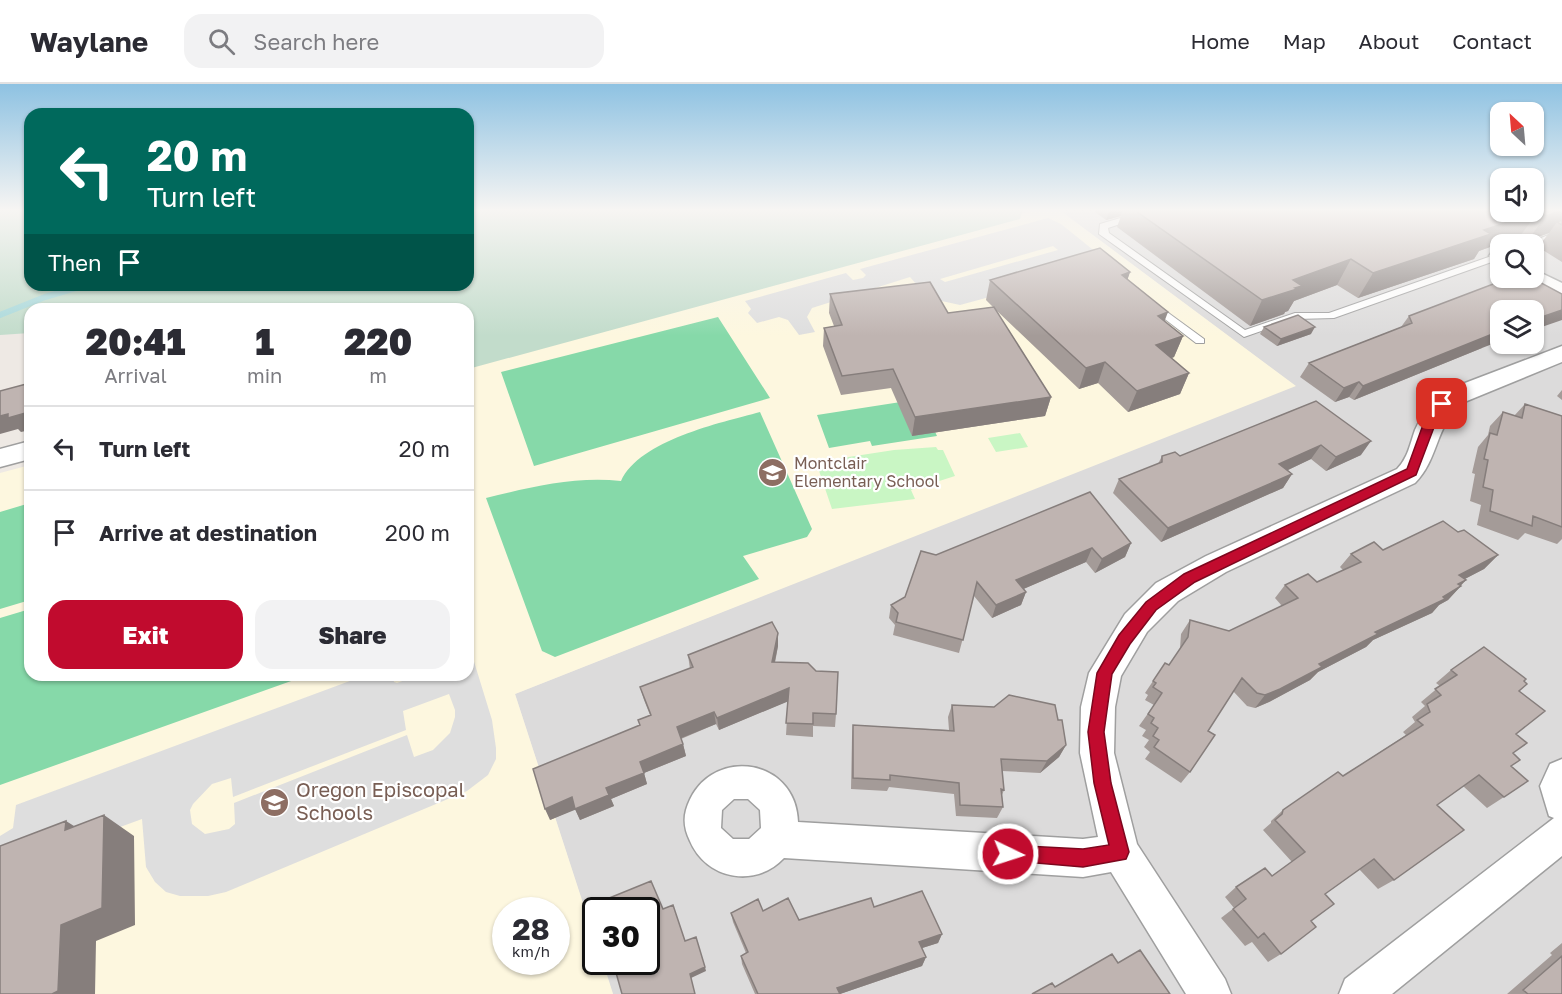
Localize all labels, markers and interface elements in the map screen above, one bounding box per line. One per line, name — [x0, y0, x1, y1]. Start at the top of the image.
search box — [184, 14, 604, 68]
text: Waylane — [30, 25, 148, 58]
icon: search — [205, 25, 238, 58]
text: Search here — [253, 28, 379, 55]
text: Home — [1190, 28, 1250, 54]
text: Map — [1283, 28, 1326, 54]
text: About — [1359, 28, 1419, 54]
text: Contact — [1452, 28, 1532, 54]
north arrow — [1490, 102, 1544, 156]
map controls — [1490, 102, 1544, 354]
text: 20 m — [147, 130, 247, 180]
icon: left — [48, 132, 126, 210]
button: sound — [1490, 168, 1544, 222]
text: Turn left — [147, 181, 256, 213]
button: search — [1490, 234, 1544, 288]
icon: arrive — [113, 246, 146, 279]
text: Then — [48, 249, 101, 276]
button: layers — [1490, 300, 1544, 354]
text: 20:41 — [86, 320, 185, 363]
text: 1 — [255, 320, 274, 363]
text: 220 — [344, 320, 412, 363]
text: Arrival — [104, 363, 167, 387]
text: min — [247, 363, 282, 387]
text: m — [369, 363, 387, 387]
pin — [1416, 378, 1467, 429]
icon: arrive — [1425, 387, 1458, 420]
icon: left — [48, 432, 81, 465]
text: Turn left — [99, 435, 190, 462]
text: 20 m — [399, 435, 450, 462]
place label: Montclair Elementary School — [794, 453, 939, 491]
school or university icon: Montclair Elementary School — [757, 456, 789, 488]
icon: arrive — [48, 516, 81, 549]
text: Arrive at destination — [99, 519, 317, 546]
text: 200 m — [385, 519, 450, 546]
button: Exit — [48, 600, 243, 669]
button: Share — [255, 600, 450, 669]
place label: Oregon Episcopal Schools — [296, 777, 465, 824]
school or university icon: Oregon Episcopal Schools — [259, 786, 291, 818]
position arrow — [976, 822, 1040, 886]
speed limit sign: 30 — [582, 897, 660, 975]
text: 28 — [512, 911, 550, 947]
text: km/h — [512, 942, 550, 960]

